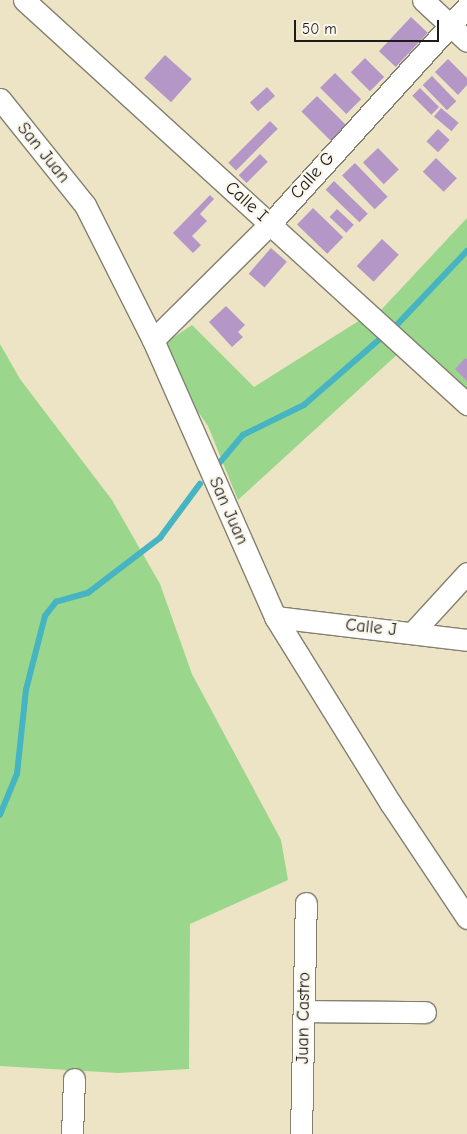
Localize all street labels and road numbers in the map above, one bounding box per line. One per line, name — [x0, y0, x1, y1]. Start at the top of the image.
street label: San Juan — [12, 118, 74, 188]
street label: Calle G — [286, 148, 340, 204]
street label: Calle I — [220, 177, 272, 227]
street label: San Juan — [204, 474, 252, 548]
street label: Calle J — [344, 615, 398, 641]
street label: Juan Castro — [292, 972, 316, 1064]

